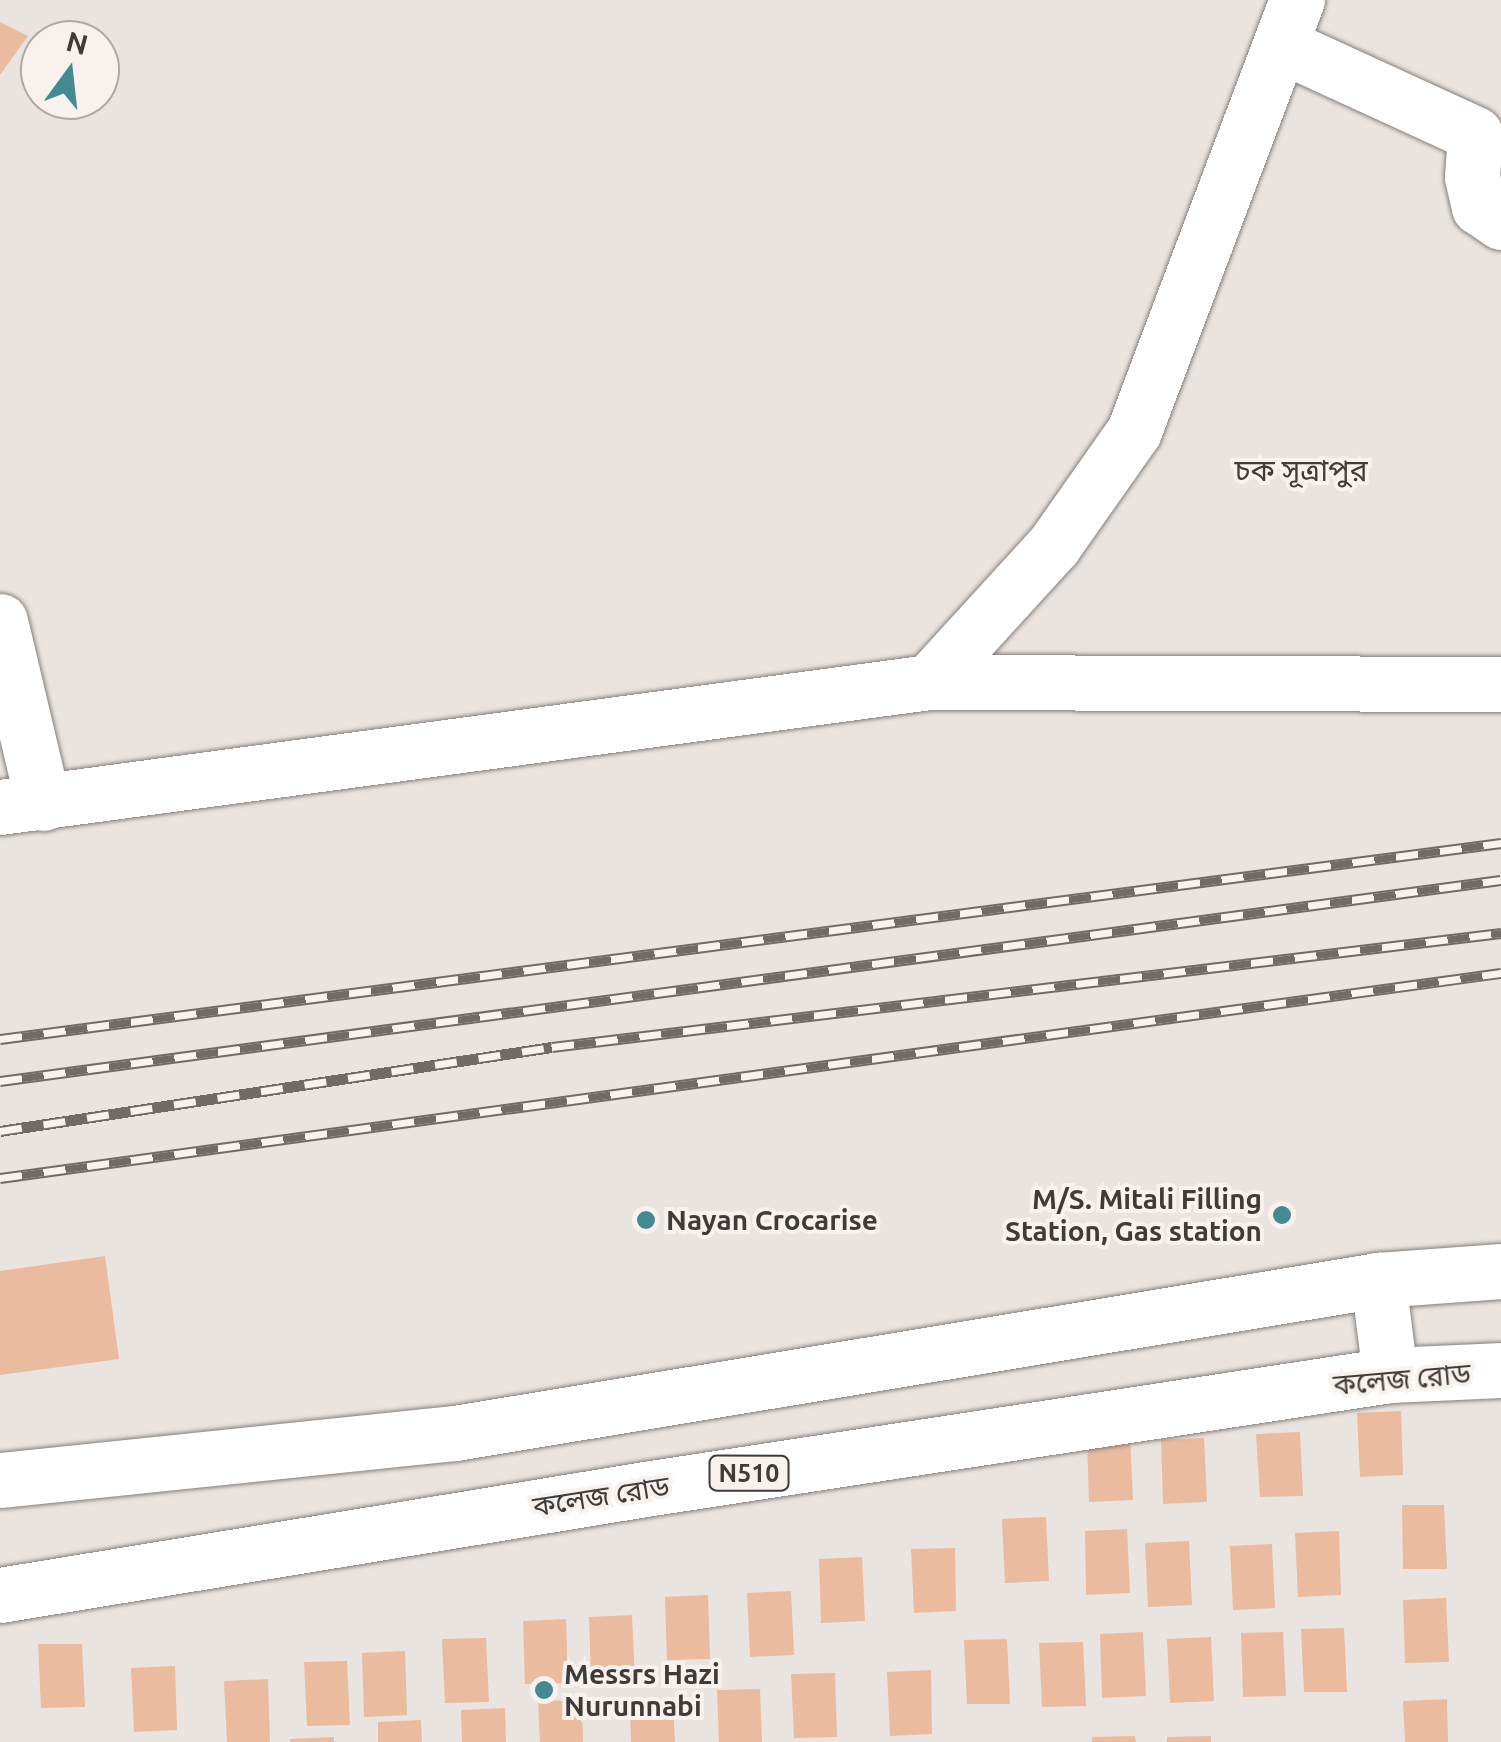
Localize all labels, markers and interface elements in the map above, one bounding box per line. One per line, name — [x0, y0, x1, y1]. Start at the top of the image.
north arrow — [20, 20, 120, 120]
text: N — [63, 25, 91, 60]
district label: চক সূত্রাপুর — [1234, 452, 1368, 488]
place label: M/S. Mitali Filling Station, Gas station — [1005, 1182, 1262, 1248]
place label: Nayan Crocarise — [666, 1203, 878, 1237]
marker: M/S. Mitali Filling Station, Gas station — [1271, 1204, 1293, 1226]
marker: Nayan Crocarise — [635, 1209, 657, 1231]
street label: কলেজ রোড — [1332, 1356, 1472, 1402]
road number: N510 — [706, 1453, 792, 1493]
street label: কলেজ রোড — [530, 1469, 672, 1523]
place label: Messrs Hazi Nurunnabi — [564, 1657, 720, 1723]
marker: Messrs Hazi Nurunnabi — [533, 1679, 555, 1701]

